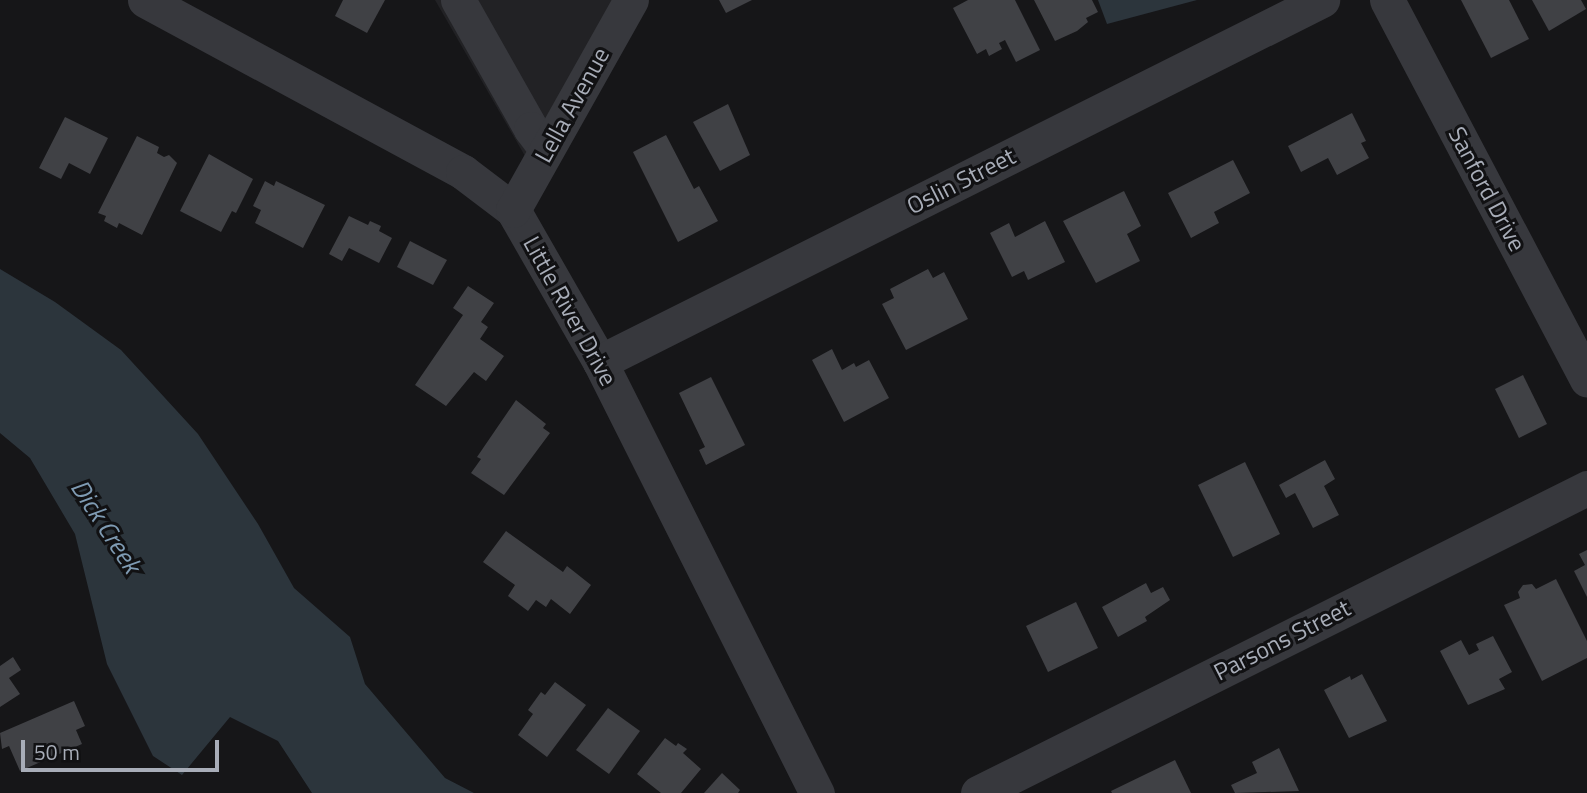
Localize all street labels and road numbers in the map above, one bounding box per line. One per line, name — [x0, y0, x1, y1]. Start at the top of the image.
street label: Lella Avenue — [529, 42, 615, 168]
street label: Sanford Drive — [1442, 122, 1532, 256]
street label: Oslin Street — [902, 141, 1020, 221]
street label: Little River Drive — [517, 231, 623, 391]
street label: Parsons Street — [1209, 593, 1355, 687]

